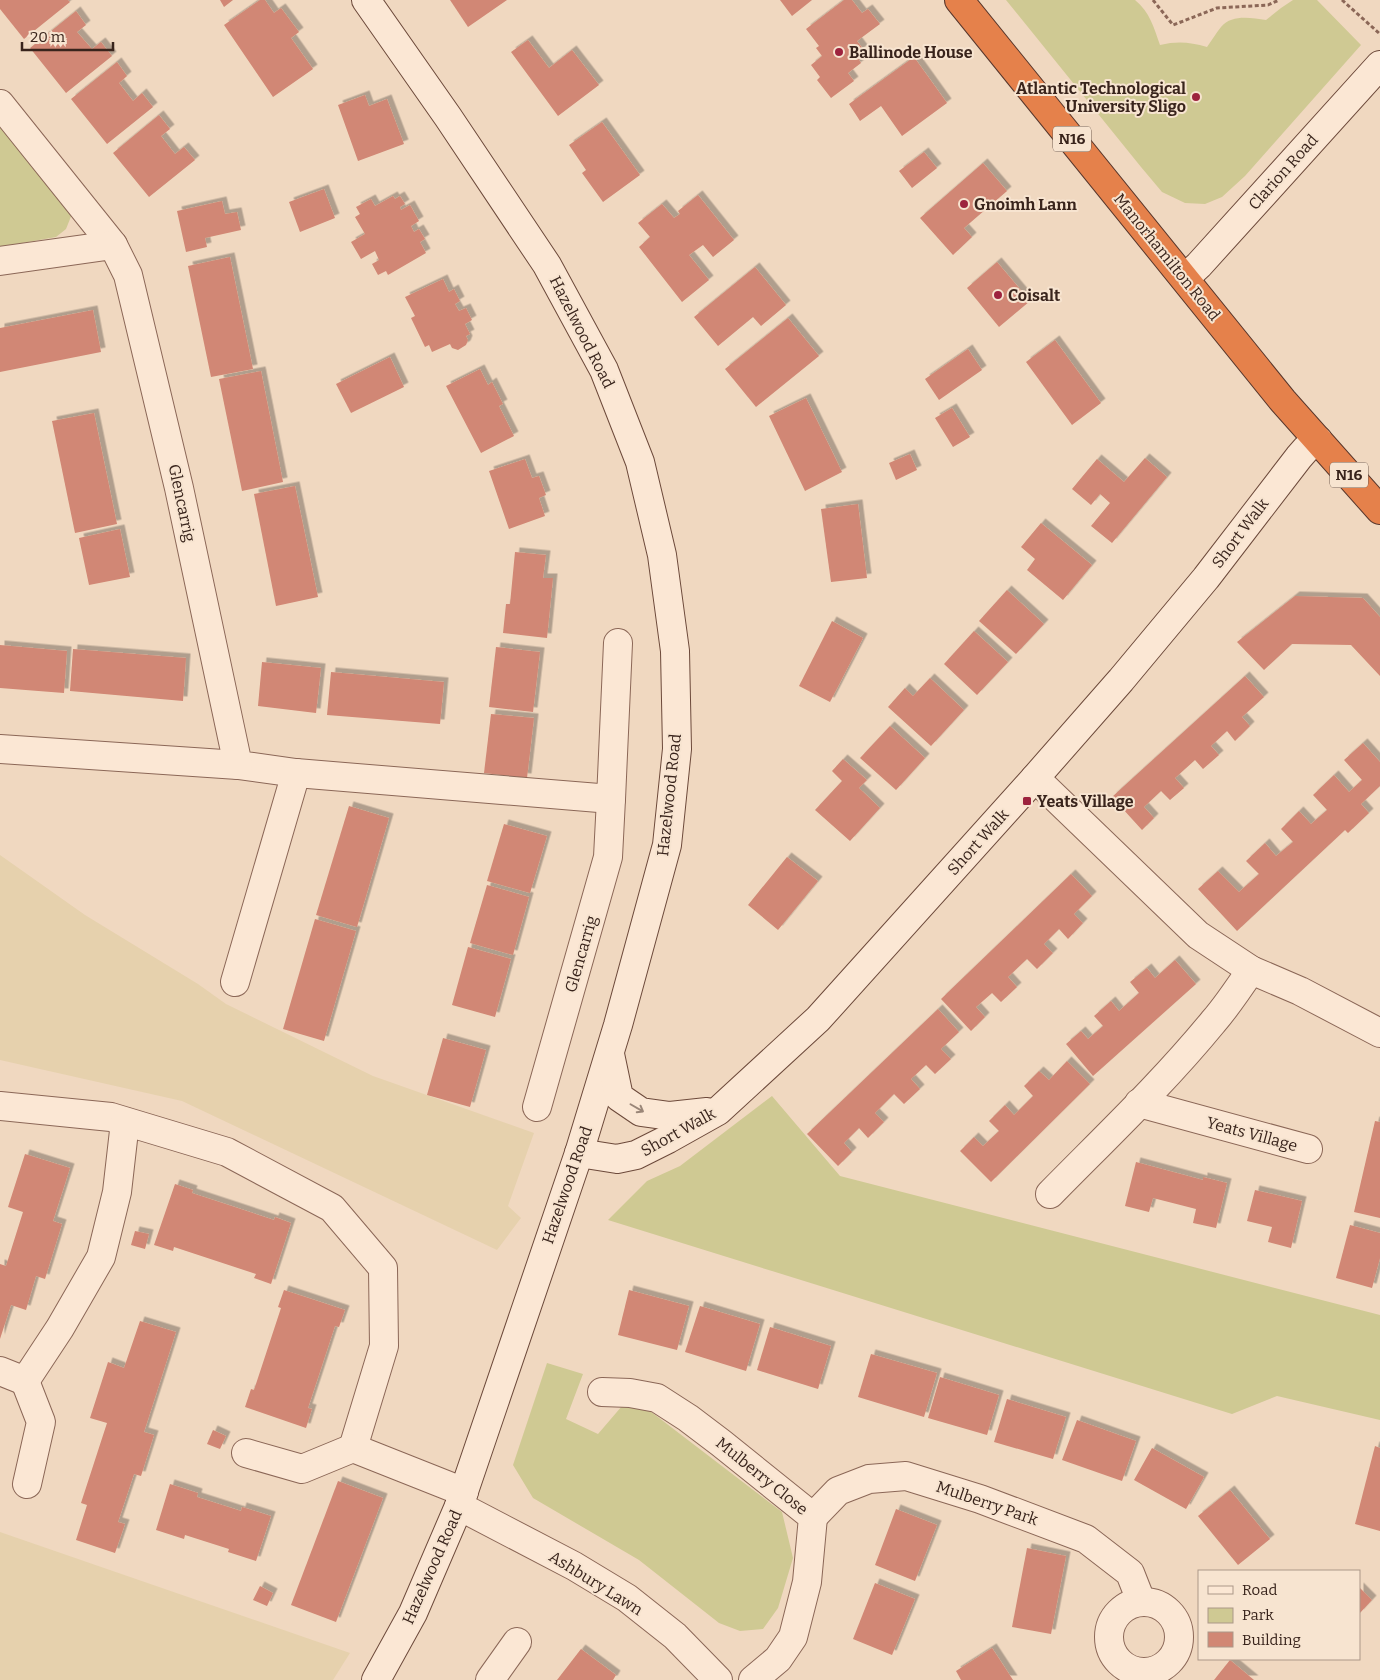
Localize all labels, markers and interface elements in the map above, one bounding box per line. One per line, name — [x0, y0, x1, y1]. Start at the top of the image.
scale bar — [22, 20, 114, 52]
text: 20 m — [30, 28, 66, 46]
place label: Ballinode House — [849, 43, 973, 62]
marker: Ballinode House — [833, 46, 845, 58]
place label: Atlantic Technological University Sligo — [1016, 79, 1186, 116]
marker: Atlantic Technological University Sligo — [1190, 91, 1202, 103]
road number: N16 — [1053, 126, 1091, 152]
street label: Clarion Road — [1244, 130, 1322, 214]
street label: Manorhamilton Road — [1110, 190, 1224, 325]
place label: Gnoimh Lann — [974, 195, 1077, 214]
marker: Gnoimh Lann — [958, 198, 970, 210]
street label: Hazelwood Road — [546, 273, 619, 392]
place label: Coisalt — [1008, 286, 1061, 305]
marker: Coisalt — [992, 289, 1004, 301]
street label: Glencarrig — [164, 462, 200, 544]
road number: N16 — [1330, 462, 1368, 488]
street label: Short Walk — [1208, 494, 1272, 572]
street label: Hazelwood Road — [653, 732, 685, 857]
place label: Yeats Village — [1037, 792, 1134, 811]
marker: Yeats Village — [1021, 795, 1033, 807]
street label: Short Walk — [943, 805, 1013, 879]
street label: Glencarrig — [561, 913, 601, 995]
one-way arrow — [629, 1103, 644, 1113]
street label: Short Walk — [637, 1104, 719, 1160]
street label: Yeats Village — [1204, 1113, 1300, 1155]
street label: Hazelwood Road — [538, 1123, 596, 1246]
street label: Mulberry Close — [712, 1433, 812, 1519]
street label: Mulberry Park — [934, 1477, 1040, 1529]
street label: Hazelwood Road — [398, 1506, 466, 1627]
street label: Ashbury Lawn — [546, 1547, 646, 1619]
legend — [1198, 1570, 1360, 1660]
text: Road — [1242, 1581, 1277, 1599]
text: Park — [1242, 1606, 1274, 1624]
text: Building — [1242, 1631, 1301, 1649]

